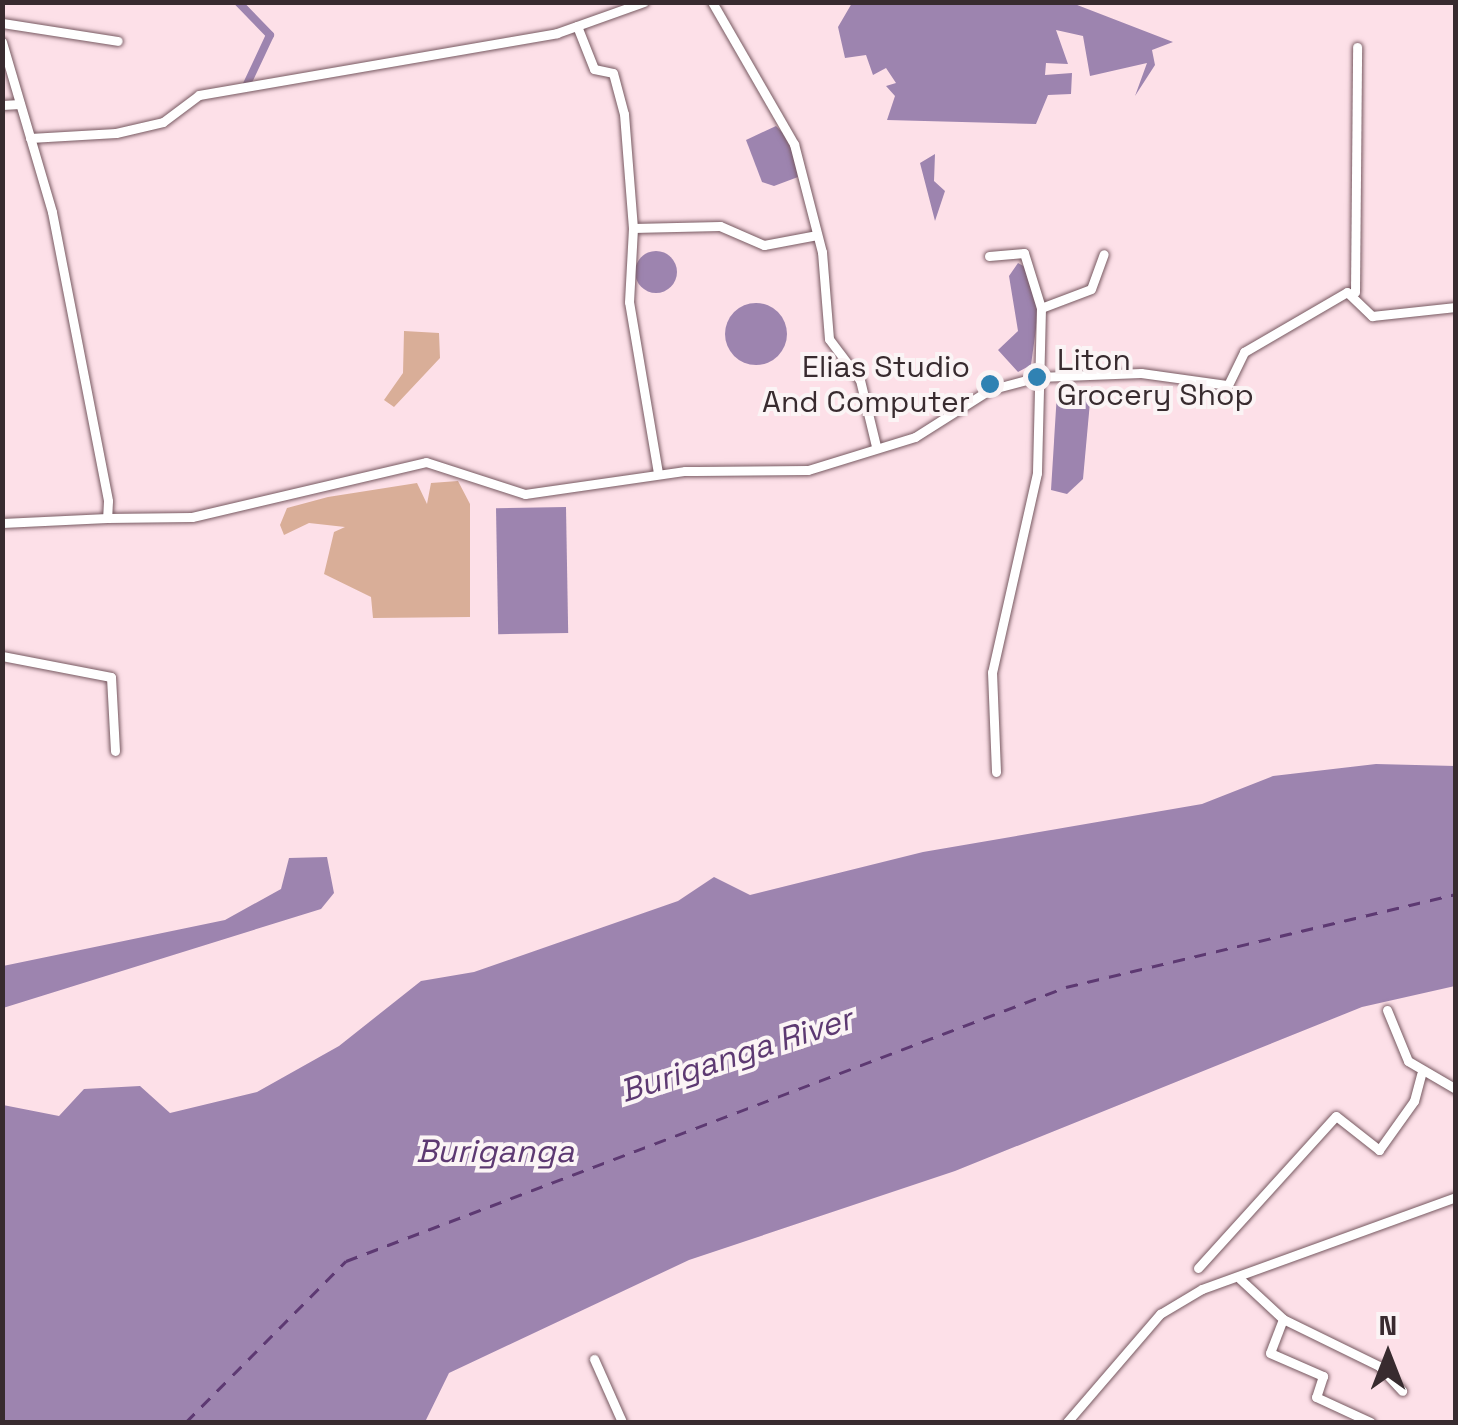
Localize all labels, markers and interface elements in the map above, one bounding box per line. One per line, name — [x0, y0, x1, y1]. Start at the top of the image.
place label: Liton Grocery Shop — [1057, 342, 1254, 412]
place label: Elias Studio And Computer — [762, 349, 970, 420]
marker: Liton Grocery Shop — [1026, 366, 1048, 388]
marker: Elias Studio And Computer — [979, 373, 1001, 395]
water label: Buriganga River — [615, 999, 857, 1111]
water label: Buriganga — [416, 1132, 574, 1170]
north arrow — [1338, 1305, 1438, 1405]
text: N — [1379, 1307, 1397, 1343]

